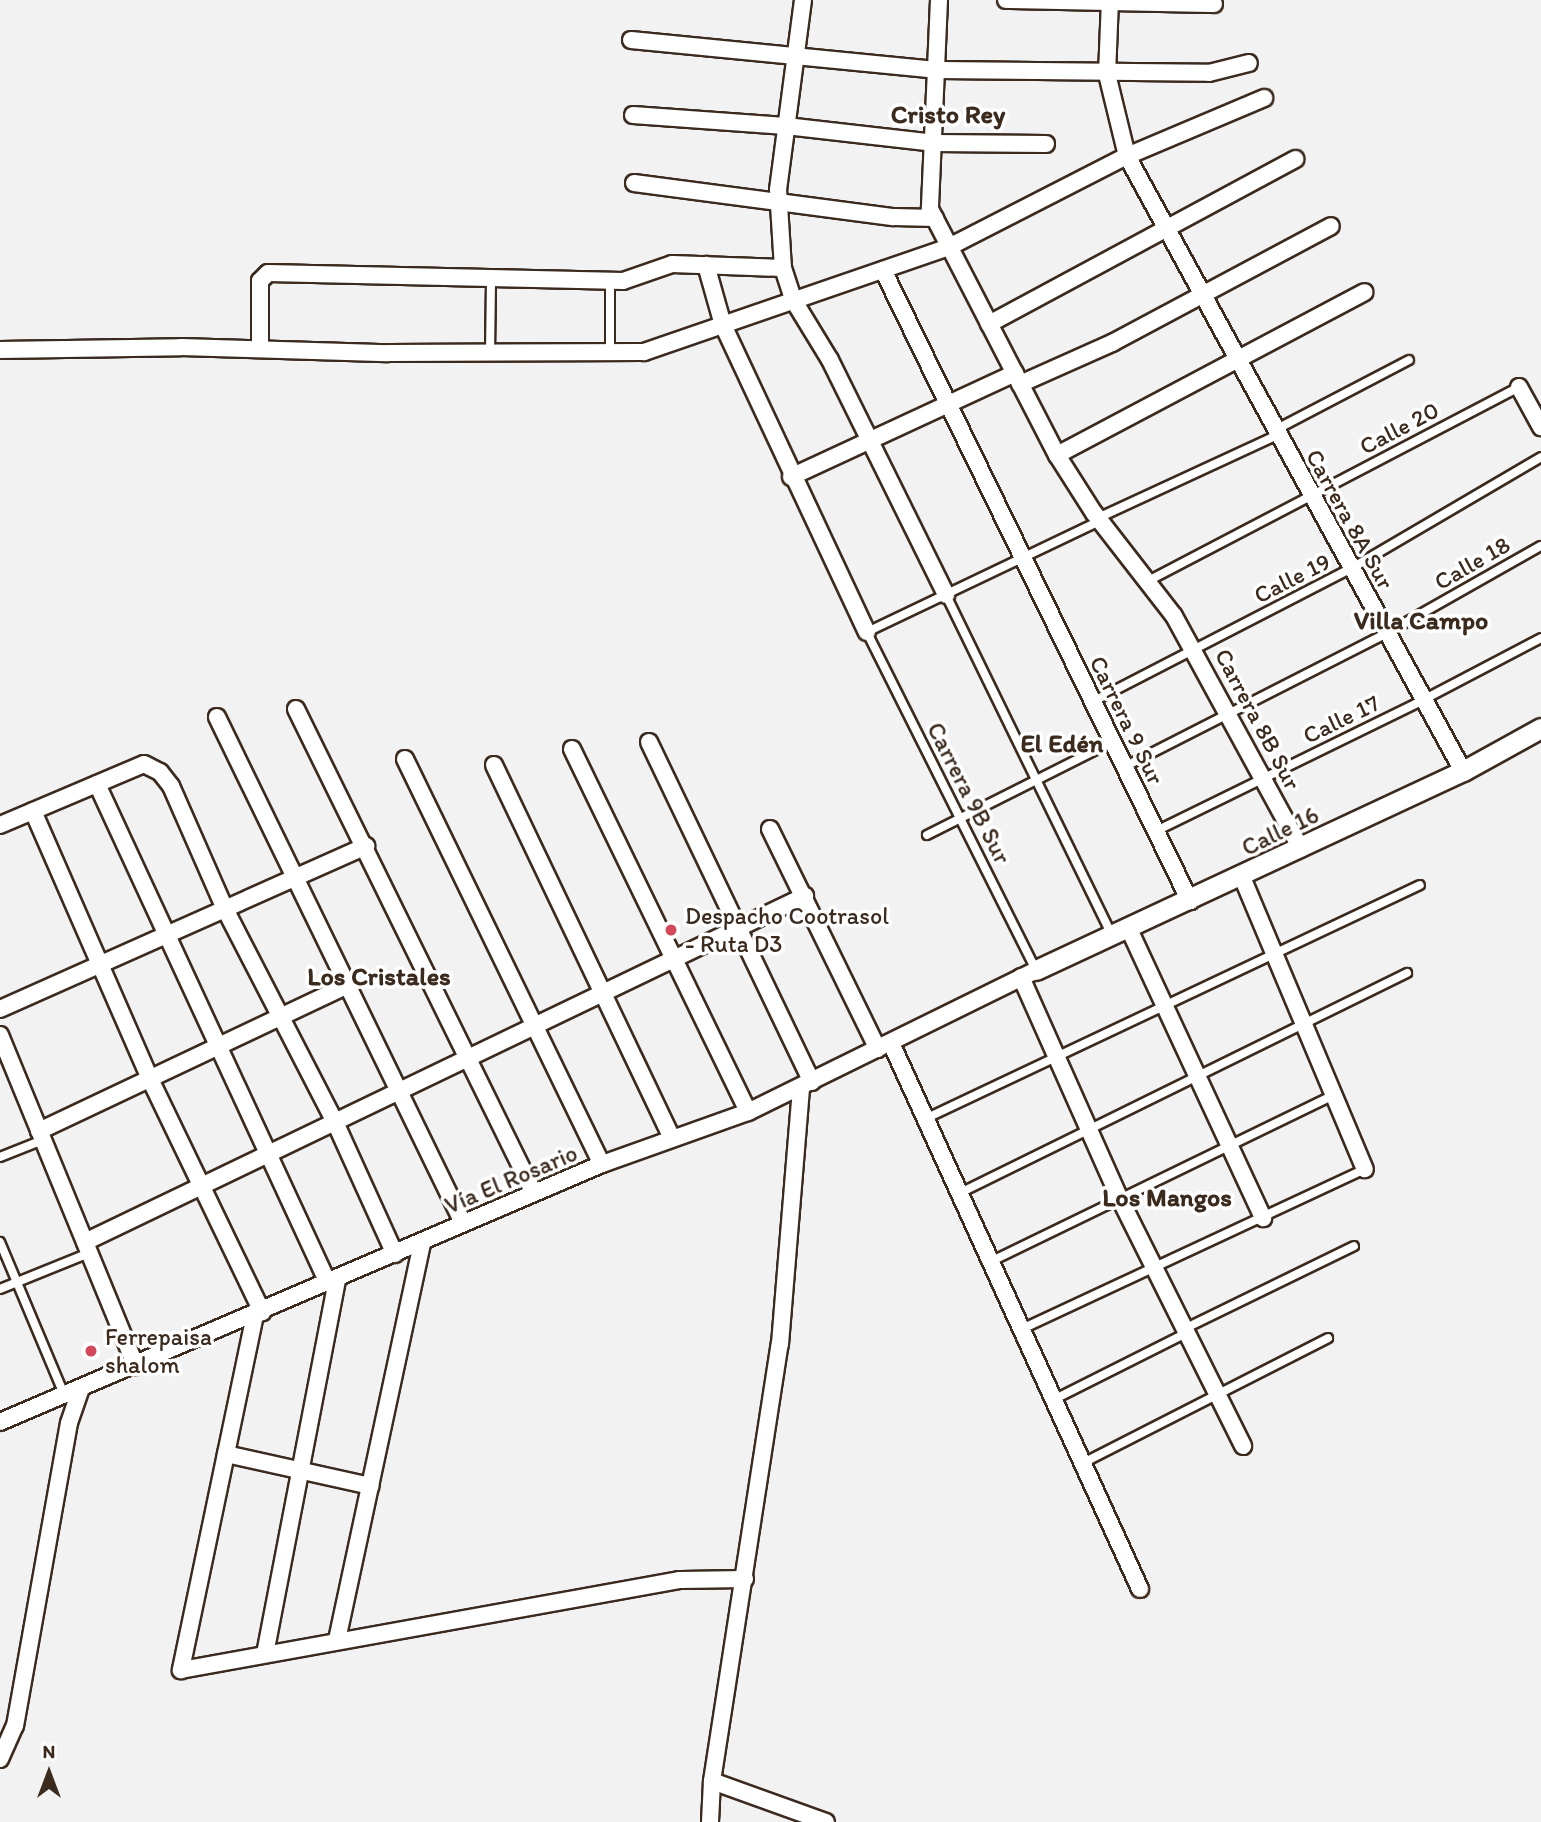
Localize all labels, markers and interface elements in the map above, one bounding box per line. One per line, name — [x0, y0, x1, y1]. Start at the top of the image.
district label: Cristo Rey — [891, 99, 1005, 131]
street label: Calle 20 — [1354, 395, 1444, 461]
street label: Carrera 8A Sur — [1300, 444, 1400, 594]
street label: Calle 18 — [1429, 530, 1515, 596]
street label: Calle 19 — [1249, 547, 1335, 609]
district label: Villa Campo — [1354, 605, 1488, 637]
street label: Carrera 8B Sur — [1209, 644, 1307, 794]
street label: Carrera 9 Sur — [1083, 651, 1171, 789]
street label: Calle 17 — [1298, 688, 1384, 750]
street label: Carrera 9B Sur — [921, 717, 1017, 869]
district label: El Edén — [1021, 728, 1103, 760]
street label: Calle 16 — [1237, 800, 1323, 862]
place label: Despacho Cootrasol - Ruta D3 — [685, 902, 889, 958]
marker: Despacho Cootrasol - Ruta D3 — [663, 922, 679, 938]
district label: Los Cristales — [308, 961, 450, 993]
street label: Vía El Rosario — [441, 1138, 581, 1220]
district label: Los Mangos — [1102, 1182, 1232, 1214]
place label: Ferrepaisa shalom — [105, 1323, 212, 1379]
marker: Ferrepaisa shalom — [83, 1343, 99, 1359]
north arrow — [14, 1738, 84, 1808]
text: N — [43, 1740, 55, 1763]

